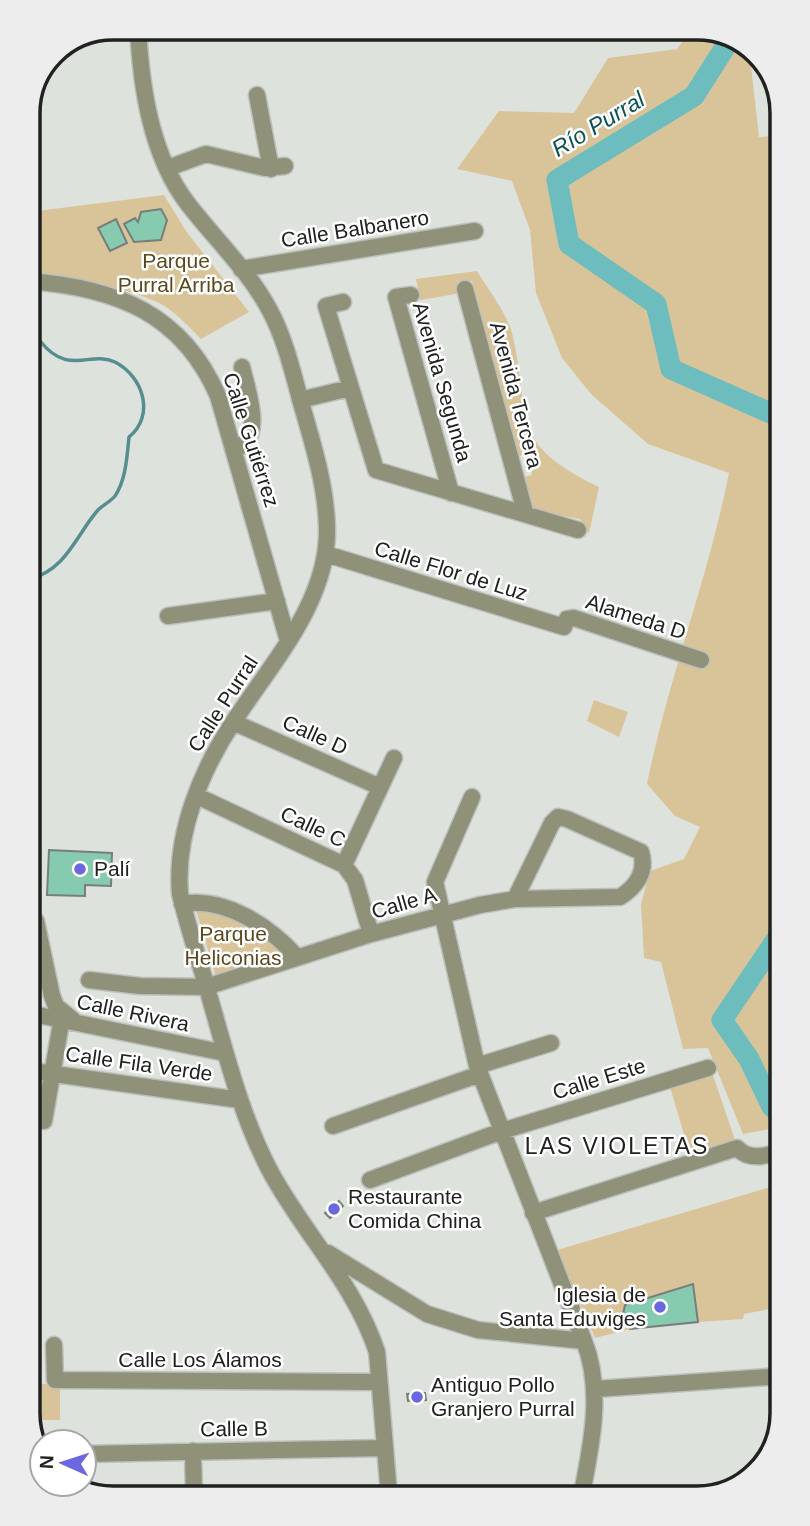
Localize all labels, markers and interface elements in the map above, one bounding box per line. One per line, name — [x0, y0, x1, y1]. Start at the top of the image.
water label: Río Purral — [547, 86, 650, 162]
street label: Calle Balbanero — [279, 205, 431, 252]
park label: Parque Purral Arriba — [118, 249, 235, 296]
street label: Avenida Segunda — [409, 299, 476, 465]
street label: Avenida Tercera — [486, 319, 547, 471]
street label: Calle Gutiérrez — [219, 370, 284, 510]
street label: Calle Flor de Luz — [372, 536, 530, 605]
street label: Alameda D — [583, 590, 689, 644]
street label: Calle Purral — [183, 651, 262, 756]
street label: Calle D — [279, 710, 351, 759]
street label: Calle C — [277, 802, 349, 852]
place label: Palí — [94, 857, 130, 880]
marker: Palí — [72, 861, 88, 877]
street label: Calle A — [369, 882, 439, 923]
park label: Parque Heliconias — [185, 922, 281, 969]
street label: Calle Rivera — [75, 989, 192, 1036]
street label: Calle Fila Verde — [64, 1042, 214, 1085]
street label: Calle Este — [550, 1054, 648, 1104]
district label: LAS VIOLETAS — [525, 1133, 709, 1159]
place label: Restaurante Comida China — [348, 1185, 481, 1232]
marker: Restaurante Comida China — [326, 1201, 342, 1217]
place label: Iglesia de Santa Eduviges — [499, 1283, 646, 1330]
marker: Iglesia de Santa Eduviges — [652, 1299, 668, 1315]
street label: Calle Los Álamos — [118, 1348, 282, 1371]
place label: Antiguo Pollo Granjero Purral — [431, 1373, 575, 1420]
marker: Antiguo Pollo Granjero Purral — [409, 1389, 425, 1405]
street label: Calle B — [200, 1416, 268, 1441]
north arrow — [28, 1428, 98, 1498]
text: N — [36, 1455, 57, 1470]

